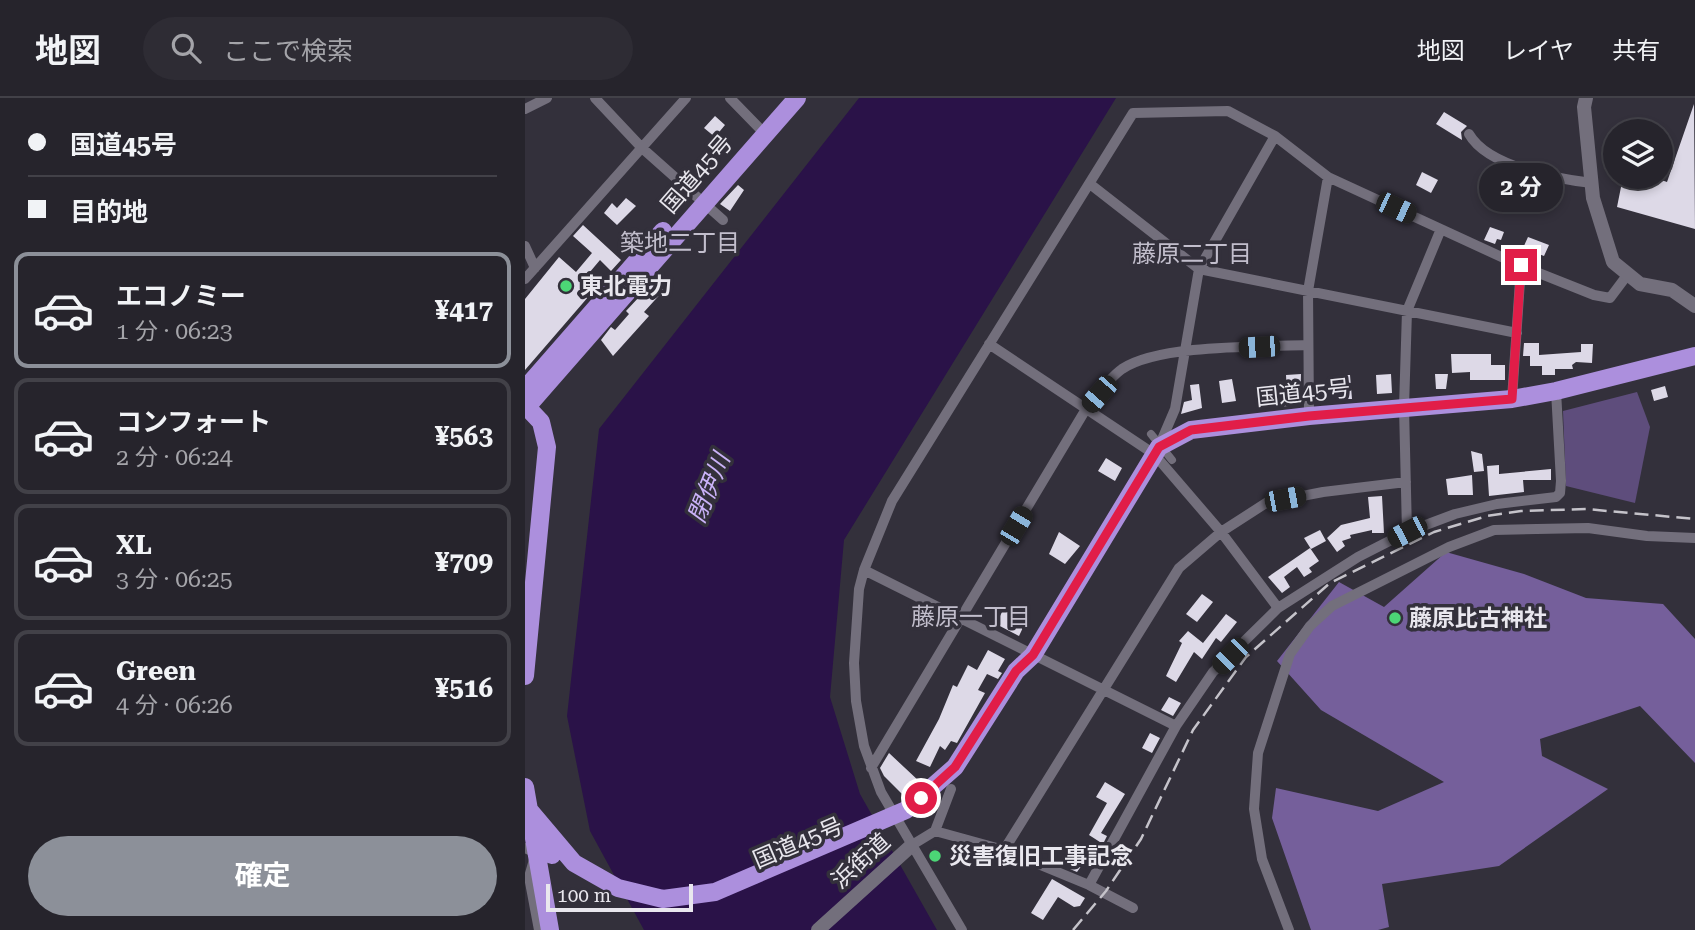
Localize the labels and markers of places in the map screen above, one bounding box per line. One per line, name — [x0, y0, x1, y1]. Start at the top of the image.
place label: 東北電力 — [580, 273, 672, 300]
marker: 東北電力 — [558, 278, 574, 294]
place label: 藤原比古神社 — [1409, 605, 1547, 632]
marker: 藤原比古神社 — [1387, 610, 1403, 626]
place label: 災害復旧工事記念 — [949, 843, 1133, 870]
marker: 災害復旧工事記念 — [927, 848, 943, 864]

